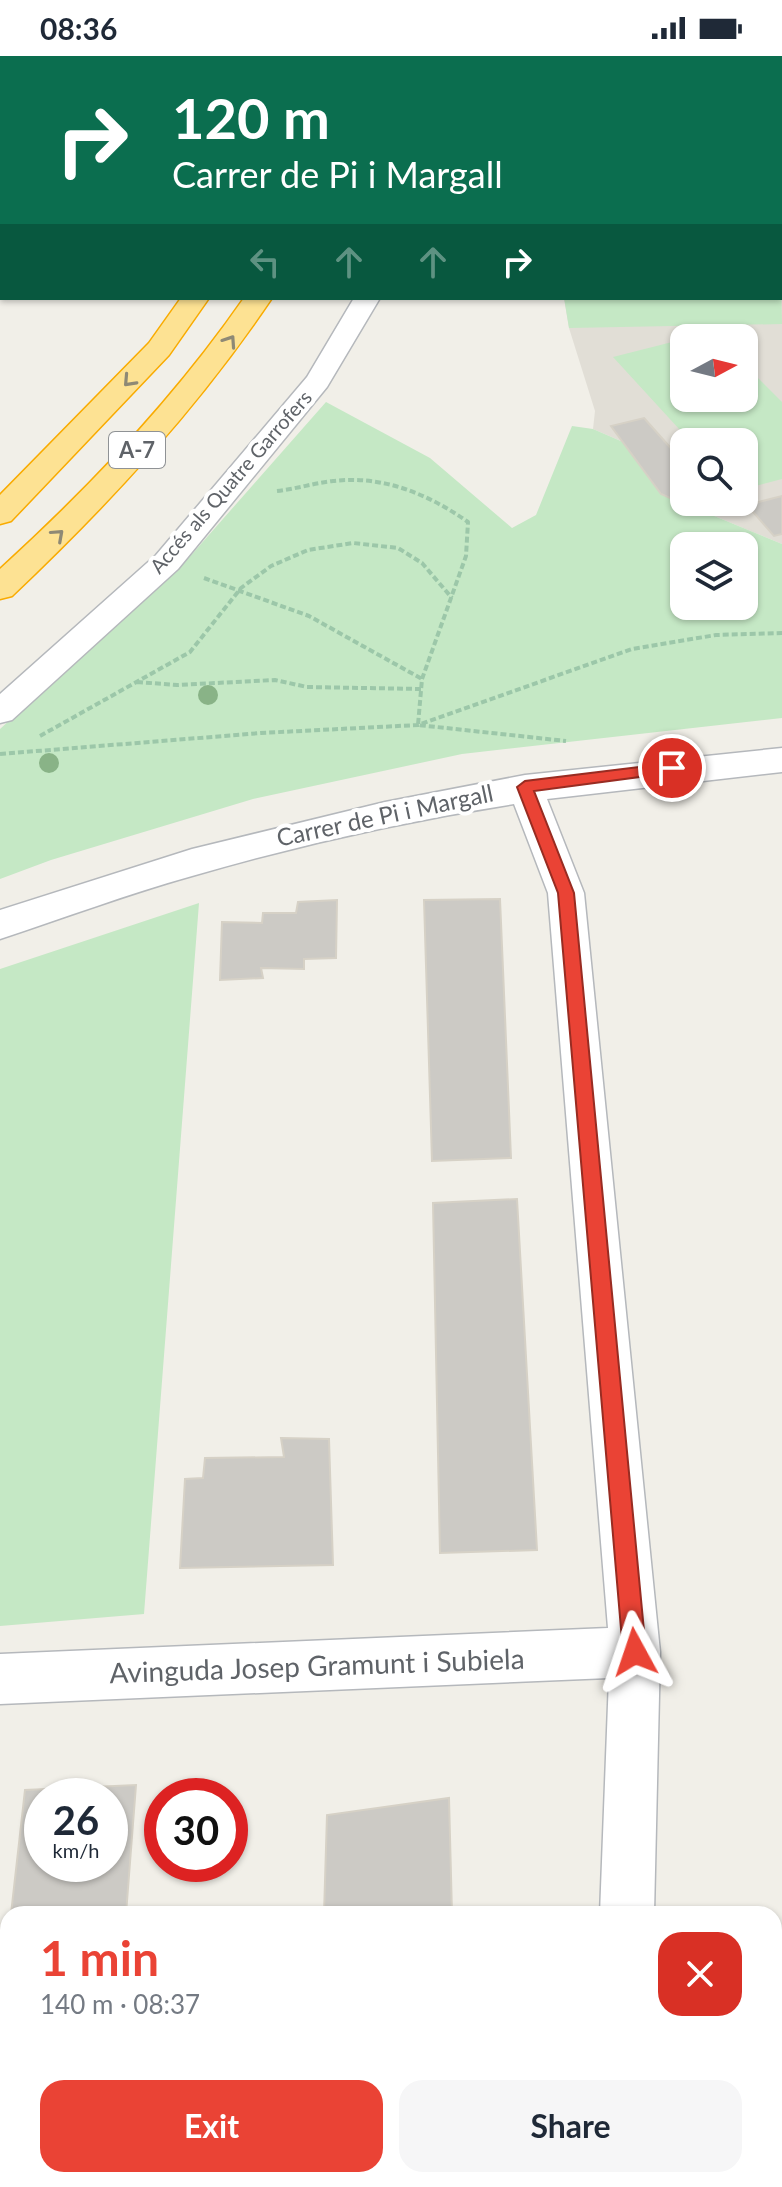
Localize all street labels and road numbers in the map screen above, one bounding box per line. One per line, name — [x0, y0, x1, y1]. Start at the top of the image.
street label: Accés als Quatre Garrofers — [144, 385, 316, 578]
road number: A-7 — [109, 432, 165, 468]
street label: Carrer de Pi i Margall — [274, 777, 496, 852]
street label: Avinguda Josep Gramunt i Subiela — [109, 1641, 525, 1689]

